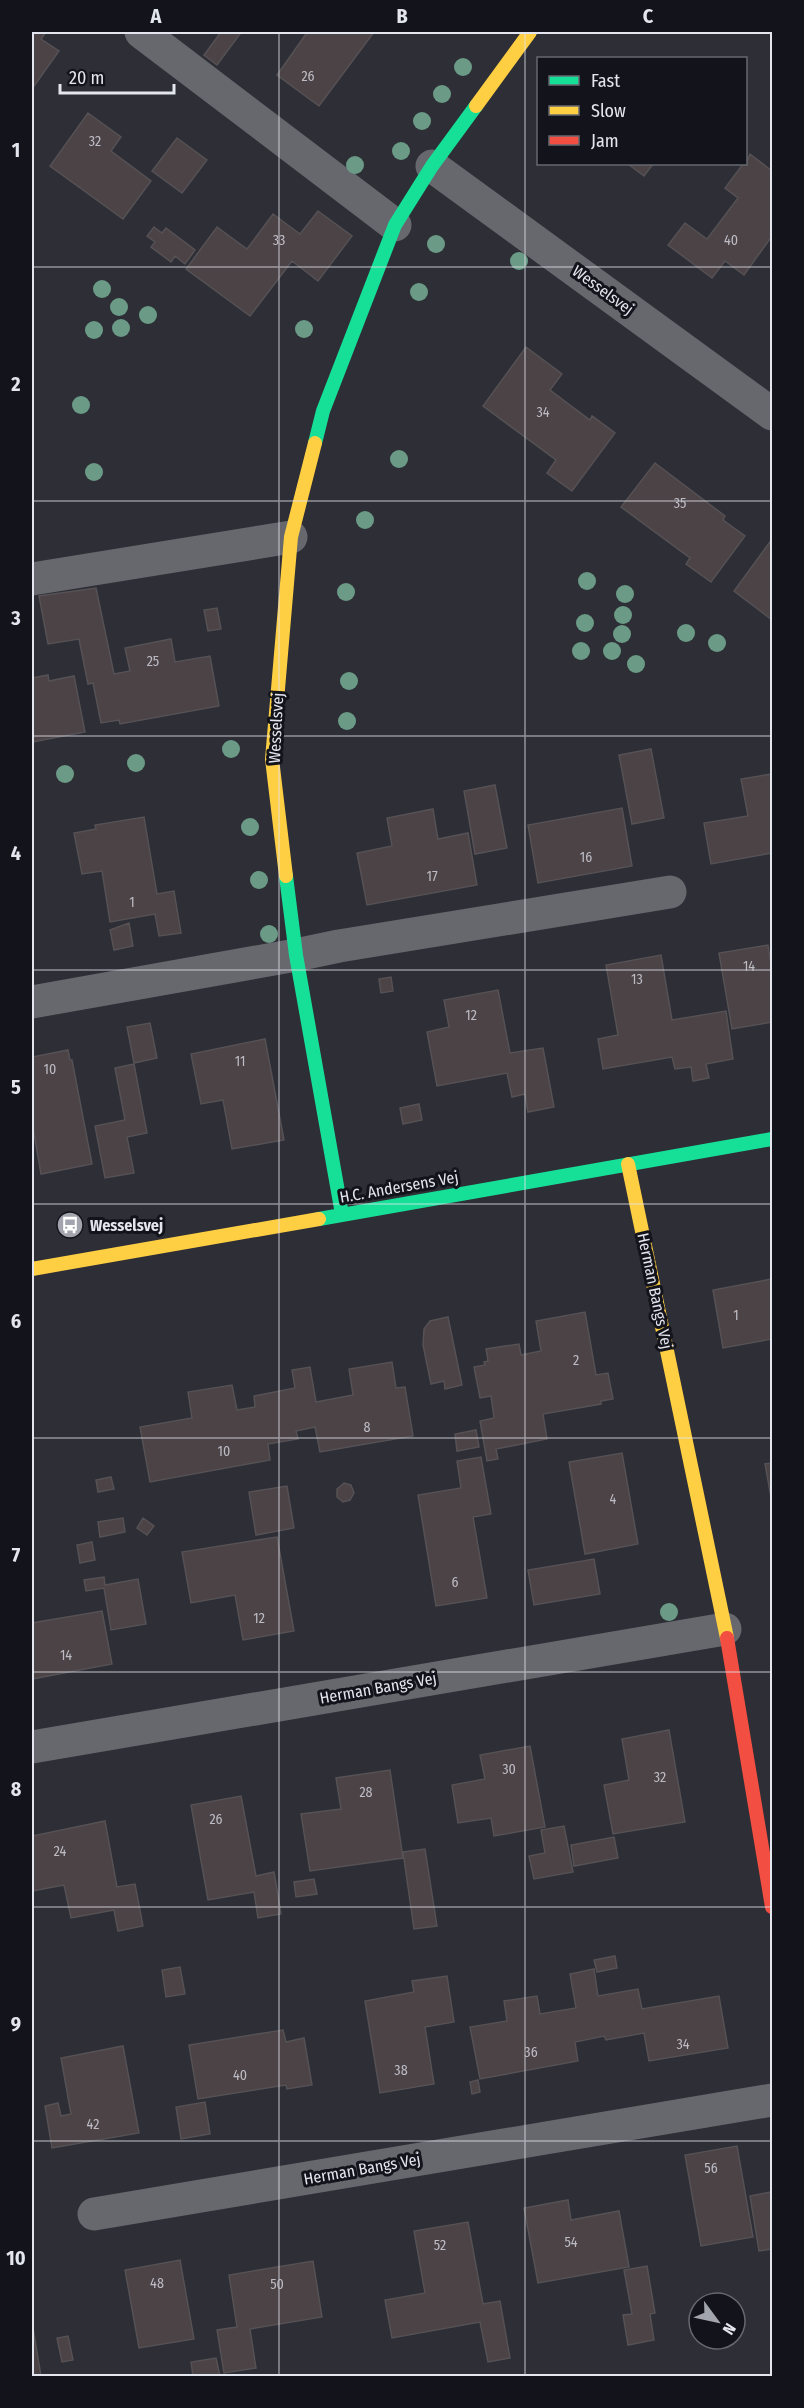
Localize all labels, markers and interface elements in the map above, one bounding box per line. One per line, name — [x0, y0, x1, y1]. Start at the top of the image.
text: A — [150, 4, 163, 28]
text: B — [396, 4, 408, 28]
text: C — [643, 4, 654, 28]
scale bar — [60, 57, 174, 95]
legend — [537, 57, 747, 165]
text: 20 m — [69, 67, 104, 89]
house number: 26 — [301, 68, 315, 85]
text: Fast — [591, 70, 620, 92]
text: Slow — [591, 100, 626, 122]
text: Jam — [591, 130, 619, 152]
house number: 32 — [89, 133, 101, 150]
text: 1 — [12, 138, 20, 162]
house number: 33 — [273, 232, 285, 249]
house number: 40 — [724, 232, 738, 249]
street label: Wesselsvej — [569, 261, 637, 319]
text: 2 — [10, 372, 21, 396]
house number: 34 — [536, 404, 550, 421]
house number: 35 — [674, 495, 686, 512]
text: 3 — [10, 606, 21, 630]
house number: 25 — [147, 653, 159, 670]
street label: Wesselsvej — [265, 692, 287, 764]
text: 4 — [11, 841, 21, 865]
house number: 16 — [580, 849, 592, 866]
house number: 17 — [426, 868, 438, 885]
house number: 1 — [129, 894, 135, 911]
house number: 14 — [743, 958, 755, 975]
house number: 13 — [631, 971, 643, 988]
house number: 12 — [465, 1007, 477, 1024]
house number: 11 — [235, 1053, 245, 1070]
house number: 10 — [44, 1061, 56, 1078]
text: 5 — [11, 1075, 21, 1099]
street label: H.C. Andersens Vej — [338, 1167, 460, 1207]
bus stop icon: Wesselsvej — [55, 1210, 85, 1240]
place label: Wesselsvej — [90, 1216, 163, 1235]
street label: Herman Bangs Vej — [633, 1231, 677, 1351]
house number: 1 — [733, 1307, 739, 1324]
text: 6 — [11, 1309, 21, 1333]
house number: 2 — [573, 1352, 579, 1369]
house number: 8 — [364, 1419, 371, 1436]
house number: 10 — [218, 1443, 230, 1460]
house number: 4 — [610, 1491, 617, 1508]
text: 7 — [12, 1543, 21, 1567]
house number: 6 — [452, 1574, 459, 1591]
house number: 12 — [253, 1610, 265, 1627]
house number: 14 — [60, 1647, 72, 1664]
street label: Herman Bangs Vej — [318, 1668, 438, 1708]
house number: 30 — [502, 1761, 516, 1778]
house number: 32 — [654, 1769, 666, 1786]
text: 8 — [11, 1777, 22, 1801]
house number: 28 — [359, 1784, 373, 1801]
house number: 26 — [209, 1811, 223, 1828]
house number: 24 — [54, 1843, 67, 1860]
text: 9 — [11, 2012, 21, 2036]
house number: 34 — [676, 2036, 690, 2053]
house number: 36 — [524, 2044, 538, 2061]
house number: 38 — [394, 2062, 408, 2079]
house number: 40 — [233, 2067, 247, 2084]
house number: 42 — [87, 2116, 99, 2133]
street label: Herman Bangs Vej — [302, 2149, 422, 2189]
house number: 56 — [704, 2160, 718, 2177]
house number: 54 — [564, 2234, 578, 2251]
house number: 52 — [434, 2237, 446, 2254]
text: 10 — [6, 2246, 26, 2270]
house number: 48 — [150, 2275, 164, 2292]
house number: 50 — [270, 2276, 284, 2293]
north arrow — [687, 2291, 747, 2351]
text: N — [719, 2320, 740, 2338]

